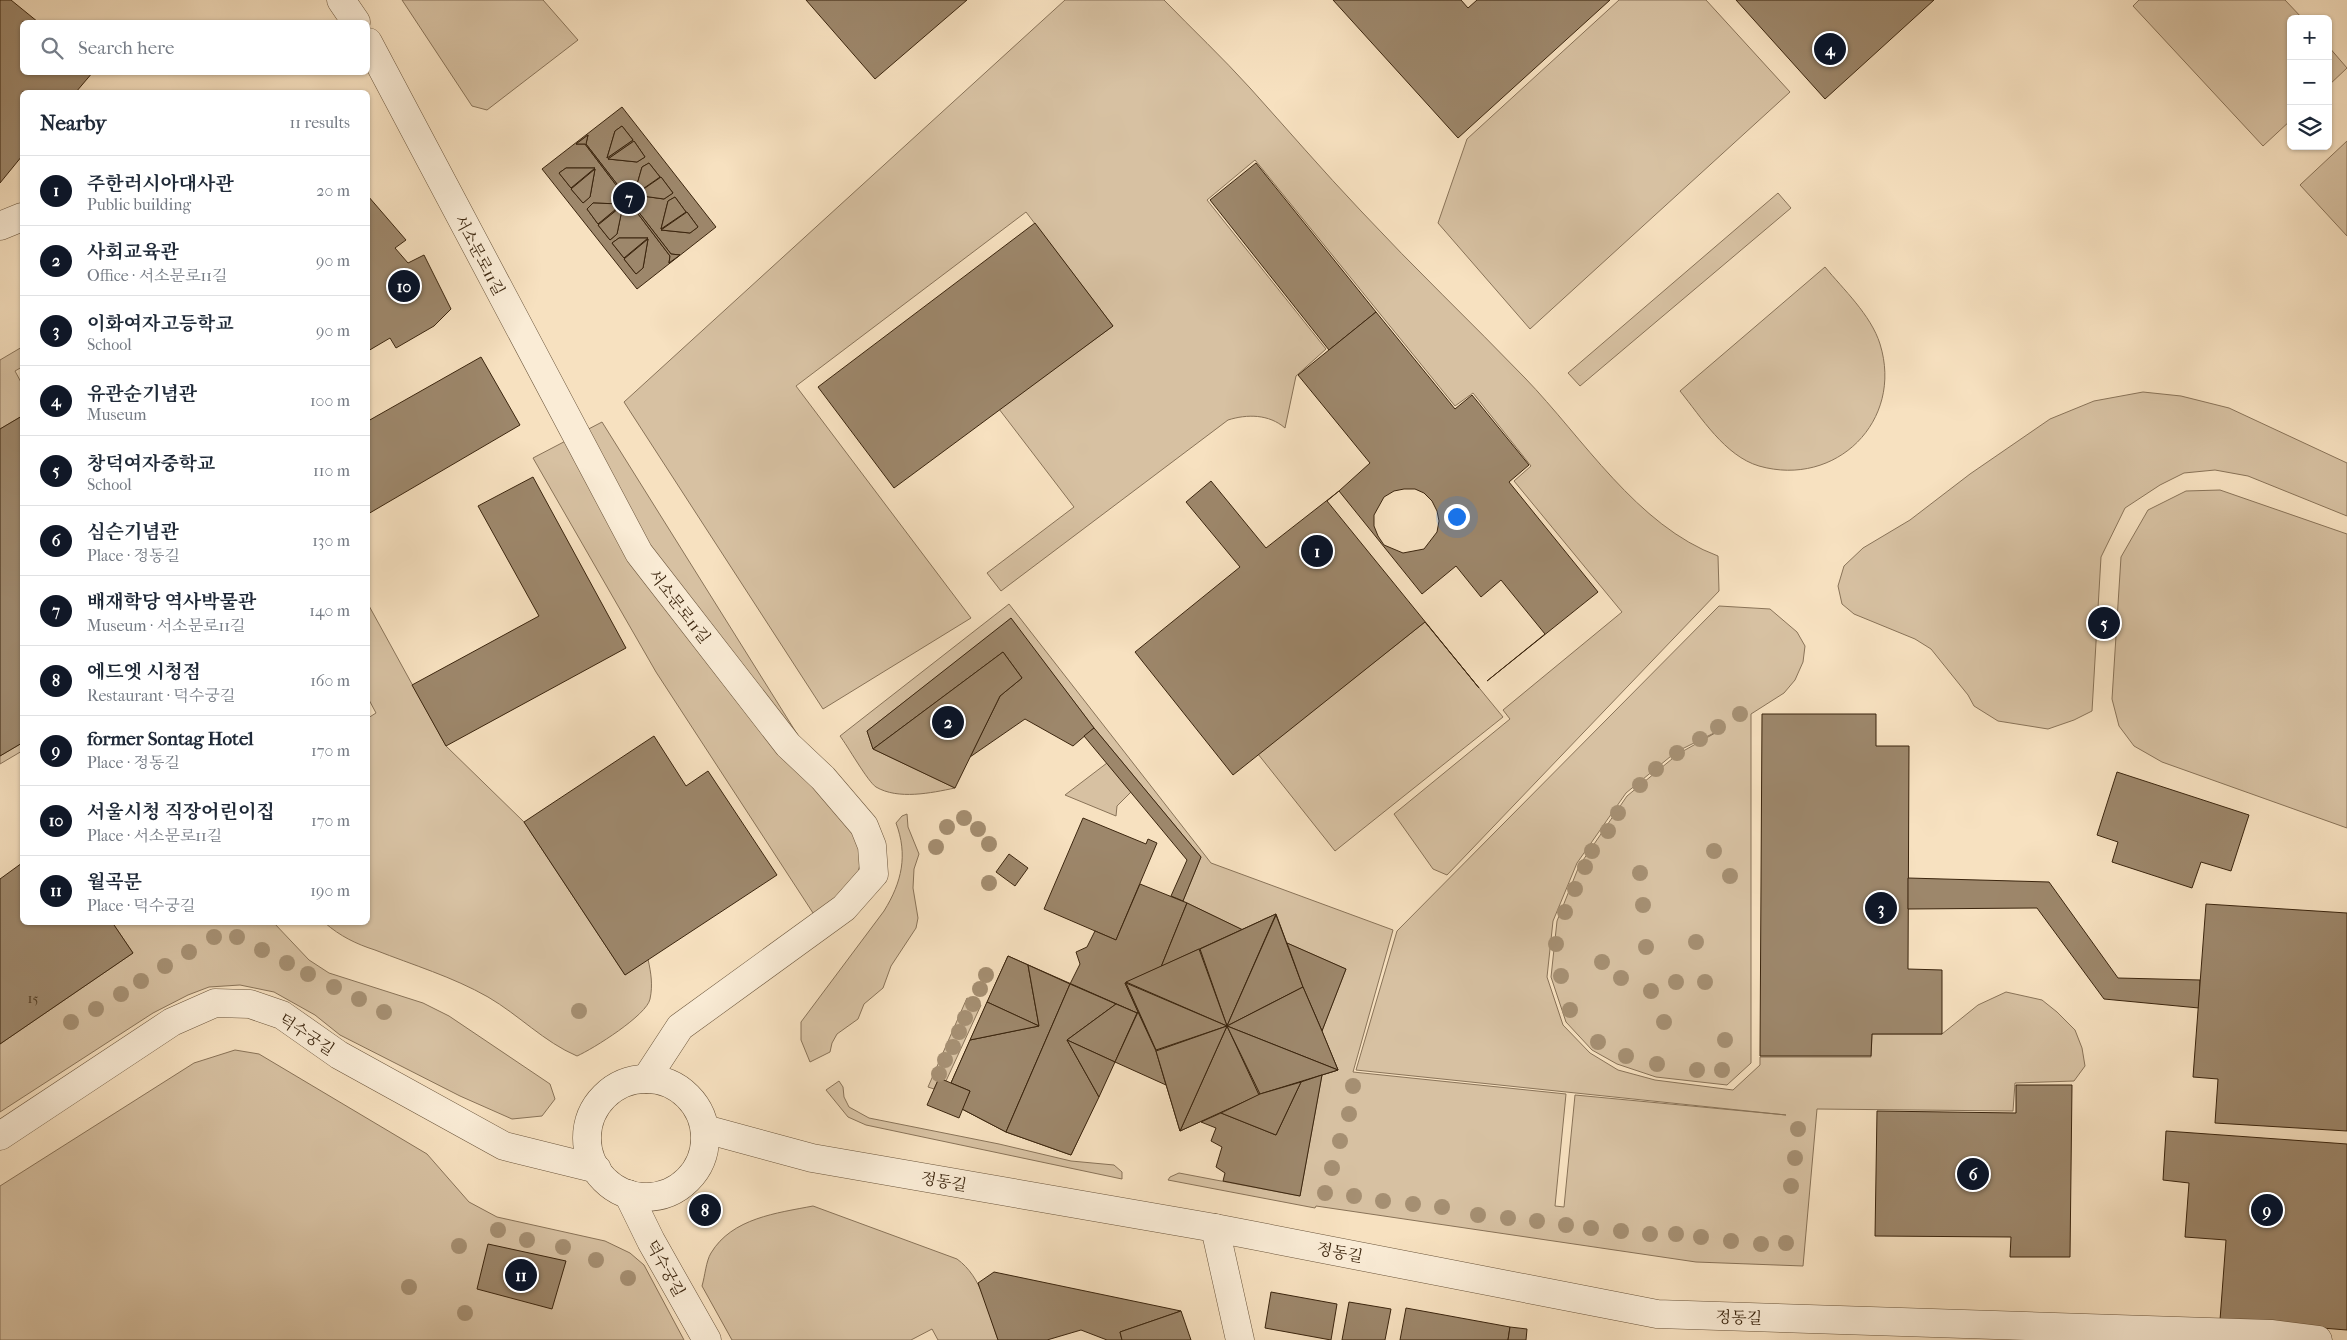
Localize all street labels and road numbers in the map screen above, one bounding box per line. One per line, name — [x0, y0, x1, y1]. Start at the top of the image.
street label: 서소문로11길 — [450, 212, 509, 299]
street label: 서소문로11길 — [645, 566, 714, 647]
street label: 덕수궁길 — [276, 1010, 338, 1059]
street label: 정동길 — [919, 1168, 968, 1195]
street label: 덕수궁길 — [642, 1237, 689, 1300]
street label: 정동길 — [1315, 1239, 1364, 1266]
street label: 정동길 — [1715, 1307, 1762, 1328]

